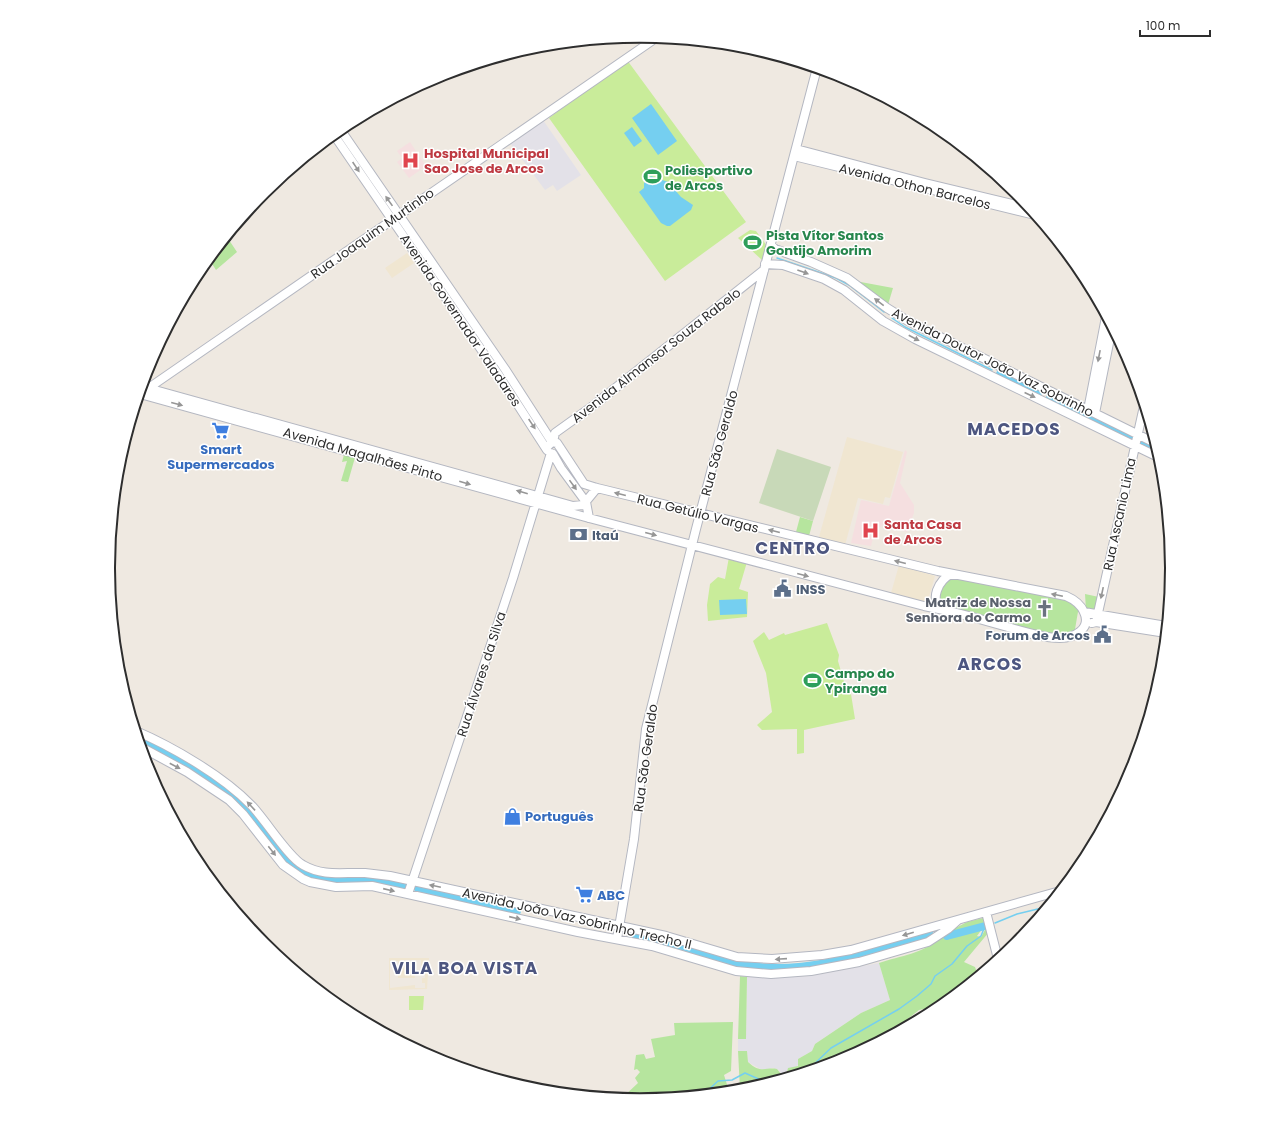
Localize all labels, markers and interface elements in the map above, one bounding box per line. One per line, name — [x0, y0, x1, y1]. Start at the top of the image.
scale bar — [1140, 12, 1210, 38]
text: 100 m — [1146, 17, 1180, 34]
place label: Hospital Municipal Sao Jose de Arcos — [424, 144, 549, 178]
hospital icon: Hospital Municipal Sao Jose de Arcos — [401, 150, 421, 170]
street label: Avenida Othon Barcelos — [837, 158, 993, 215]
place label: Poliesportivo de Arcos — [665, 161, 753, 195]
one-way arrow — [352, 162, 360, 172]
sports icon: Poliesportivo de Arcos — [642, 167, 662, 187]
street label: Rua Joaquim Murtinho — [307, 183, 438, 283]
one-way arrow — [385, 196, 393, 206]
place label: Pista Vítor Santos Gontijo Amorim — [766, 226, 884, 260]
street label: Avenida Governador Valadares — [395, 230, 526, 411]
sports icon: Pista Vítor Santos Gontijo Amorim — [743, 232, 763, 252]
one-way arrow — [797, 269, 809, 275]
street label: Avenida Almansor Souza Rabelo — [568, 283, 745, 428]
one-way arrow — [873, 298, 884, 307]
street label: Avenida Doutor João Vaz Sobrinho — [888, 303, 1097, 422]
one-way arrow — [908, 335, 919, 341]
one-way arrow — [1095, 349, 1101, 362]
street label: Rua São Geraldo — [696, 388, 743, 498]
one-way arrow — [1025, 392, 1036, 398]
one-way arrow — [172, 401, 184, 407]
district label: MACEDOS — [967, 417, 1061, 441]
one-way arrow — [528, 419, 535, 430]
supermarket icon: Smart Supermercados — [211, 420, 231, 440]
street label: Avenida Magalhães Pinto — [281, 423, 445, 486]
place label: Smart Supermercados — [167, 440, 275, 474]
street label: Rua Ascanio Lima — [1098, 456, 1141, 572]
one-way arrow — [459, 480, 471, 486]
one-way arrow — [569, 480, 577, 490]
one-way arrow — [516, 488, 528, 494]
street label: Rua Getúlio Vargas — [635, 489, 761, 538]
one-way arrow — [614, 491, 626, 497]
place label: Santa Casa de Arcos — [884, 515, 961, 549]
hospital icon: Santa Casa de Arcos — [861, 521, 881, 541]
bank icon: Itaú — [569, 525, 589, 545]
place label: Itaú — [592, 526, 619, 545]
one-way arrow — [768, 528, 780, 534]
one-way arrow — [644, 532, 657, 538]
district label: CENTRO — [755, 536, 831, 560]
one-way arrow — [894, 559, 906, 565]
one-way arrow — [798, 572, 810, 578]
public building icon: INSS — [773, 579, 793, 599]
place label: INSS — [796, 580, 826, 599]
one-way arrow — [1099, 586, 1105, 599]
one-way arrow — [1051, 591, 1063, 597]
place label: Matriz de Nossa Senhora do Carmo — [906, 593, 1031, 627]
church icon: Matriz de Nossa Senhora do Carmo — [1034, 599, 1054, 619]
street label: Rua Álvares da Silva — [452, 609, 511, 739]
public building icon: Forum de Arcos — [1093, 625, 1113, 645]
place label: Forum de Arcos — [986, 626, 1090, 645]
district label: ARCOS — [957, 652, 1023, 676]
place label: Campo do Ypiranga — [825, 664, 894, 698]
sports icon: Campo do Ypiranga — [802, 670, 822, 690]
street label: Rua São Geraldo — [629, 703, 662, 813]
one-way arrow — [170, 762, 181, 769]
one-way arrow — [247, 801, 256, 811]
shop icon: Português — [502, 806, 522, 826]
place label: Português — [525, 807, 594, 826]
one-way arrow — [267, 845, 276, 856]
one-way arrow — [429, 882, 441, 888]
street label: Avenida João Vaz Sobrinho Trecho II — [460, 883, 694, 954]
supermarket icon: ABC — [574, 885, 594, 905]
place label: ABC — [597, 886, 625, 905]
one-way arrow — [382, 887, 395, 893]
one-way arrow — [509, 916, 522, 922]
one-way arrow — [902, 931, 914, 937]
one-way arrow — [775, 955, 787, 962]
district label: VILA BOA VISTA — [392, 956, 538, 980]

